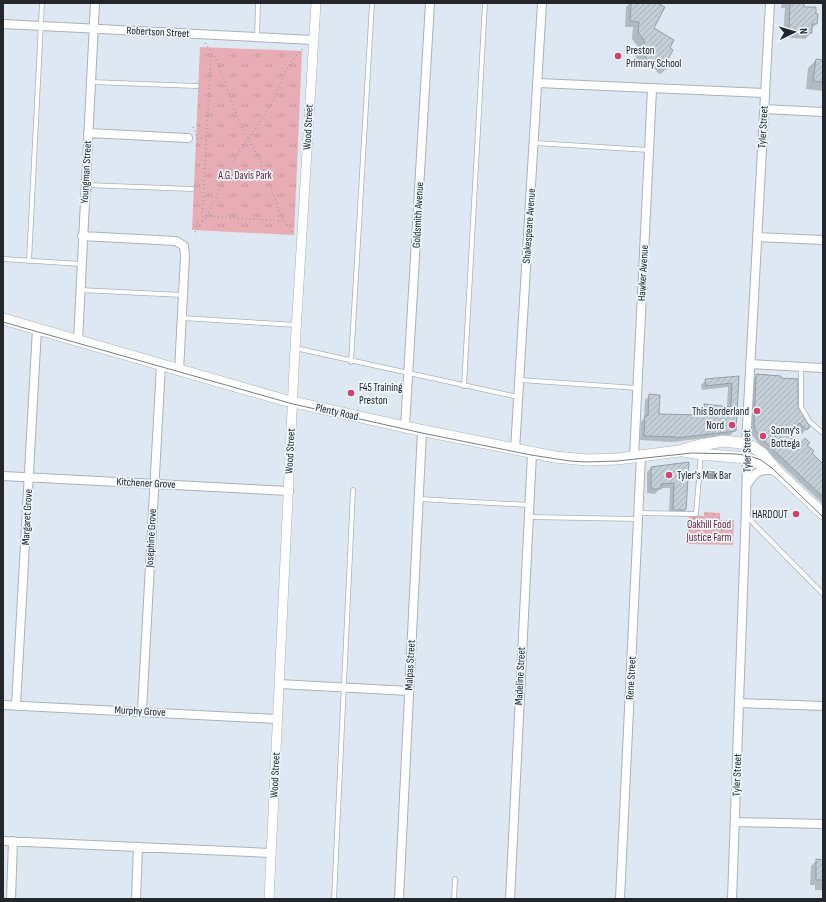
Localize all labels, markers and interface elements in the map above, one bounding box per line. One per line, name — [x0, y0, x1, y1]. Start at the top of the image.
north arrow — [774, 12, 814, 52]
street label: Robertson Street — [126, 24, 191, 40]
text: N — [797, 28, 810, 35]
place label: Preston Primary School — [626, 44, 681, 70]
marker: Preston Primary School — [613, 51, 623, 61]
street label: Wood Street — [300, 103, 316, 150]
street label: Tyler Street — [755, 105, 771, 149]
street label: Youngman Street — [78, 139, 94, 204]
park label: A.G. Davis Park — [217, 169, 273, 182]
street label: Goldsmith Avenue — [410, 181, 426, 249]
street label: Shakespeare Avenue — [520, 188, 538, 264]
street label: Hawker Avenue — [635, 245, 651, 301]
place label: F45 Training Preston — [359, 381, 403, 407]
marker: F45 Training Preston — [346, 388, 356, 398]
street label: Plenty Road — [314, 401, 360, 423]
place label: This Borderland — [692, 405, 749, 418]
marker: This Borderland — [752, 406, 762, 416]
place label: Nord — [706, 419, 724, 432]
marker: Nord — [727, 420, 737, 430]
place label: Sonny's Bottega — [771, 424, 800, 450]
street label: Wood Street — [282, 427, 298, 474]
street label: Tyler Street — [740, 429, 754, 473]
marker: Sonny's Bottega — [758, 431, 768, 441]
place label: Tyler's Milk Bar — [677, 469, 731, 482]
marker: Tyler's Milk Bar — [664, 470, 674, 480]
street label: Kitchener Grove — [116, 475, 176, 491]
street label: Margaret Grove — [19, 489, 35, 545]
street label: Josephine Grove — [143, 508, 159, 569]
place label: HARDOUT — [752, 508, 789, 521]
marker: HARDOUT — [791, 509, 801, 519]
park label: Oakhill Food Justice Farm — [685, 518, 732, 544]
street label: Malpas Street — [402, 639, 418, 691]
street label: Madeline Street — [512, 646, 528, 705]
street label: Rene Street — [623, 655, 639, 700]
street label: Murphy Grove — [114, 703, 166, 719]
street label: Wood Street — [267, 751, 283, 798]
street label: Tyler Street — [730, 753, 744, 797]

